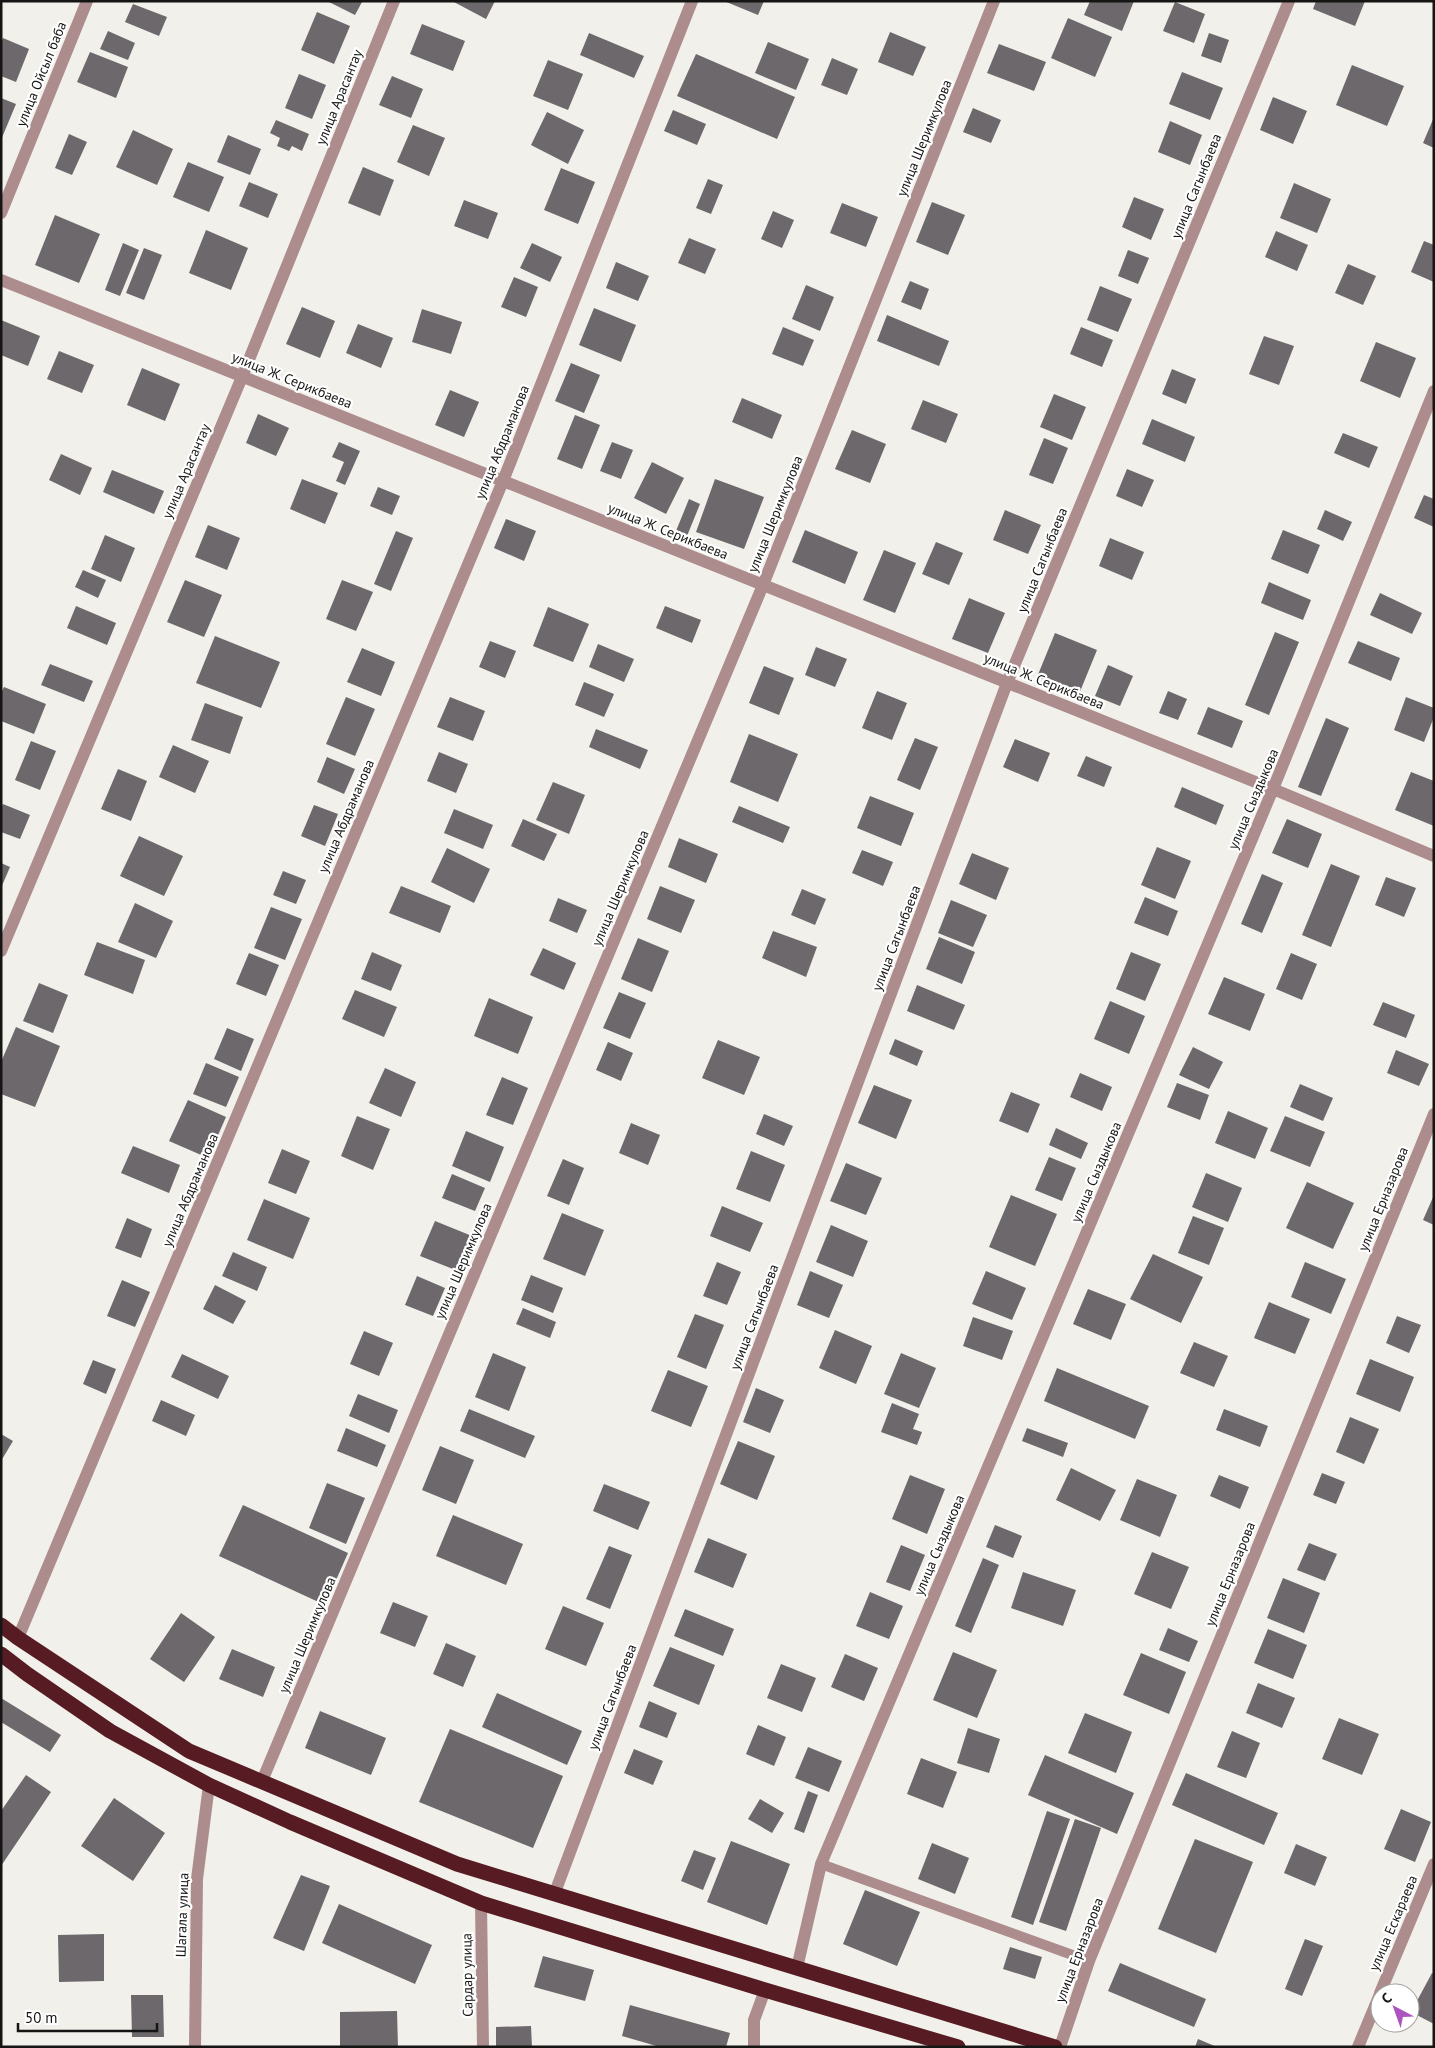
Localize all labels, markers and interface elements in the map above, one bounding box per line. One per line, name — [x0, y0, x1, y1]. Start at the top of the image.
street label: улица Ойсыл баба — [12, 19, 70, 129]
street label: улица Арасантау — [312, 46, 367, 147]
street label: улица Шеримкулова — [892, 77, 956, 199]
street label: улица Сагынбаева — [1167, 131, 1225, 241]
street label: улица Ж. Серикбаева — [229, 348, 355, 412]
street label: улица Абдраманова — [471, 382, 533, 502]
street label: улица Арасантау — [158, 420, 214, 521]
street label: улица Шеримкулова — [743, 453, 807, 575]
street label: улица Ж. Серикбаева — [605, 499, 731, 563]
street label: улица Сагынбаева — [1013, 505, 1071, 615]
street label: улица Ж. Серикбаева — [981, 649, 1107, 713]
street label: улица Сыздыкова — [1224, 746, 1282, 852]
street label: улица Абдраманова — [314, 756, 378, 875]
street label: улица Шеримкулова — [587, 827, 653, 949]
street label: улица Сагынбаева — [868, 883, 924, 993]
street label: улица Сыздыкова — [1067, 1119, 1125, 1225]
street label: улица Абдраманова — [158, 1130, 222, 1249]
street label: улица Ерназарова — [1354, 1144, 1412, 1254]
street label: улица Шеримкулова — [430, 1200, 496, 1322]
street label: улица Сагынбаева — [726, 1262, 782, 1372]
street label: улица Сыздыкова — [910, 1492, 968, 1598]
street label: улица Ерназарова — [1201, 1519, 1259, 1629]
street label: улица Шеримкулова — [274, 1574, 340, 1696]
street label: улица Сагынбаева — [584, 1642, 640, 1752]
street label: Шагала улица — [172, 1872, 192, 1958]
street label: улица Ескараева — [1365, 1872, 1421, 1974]
street label: улица Ерназарова — [1051, 1895, 1107, 2005]
street label: Сардар улица — [457, 1933, 477, 2017]
north arrow — [1370, 1983, 1420, 2033]
text: С — [1378, 1989, 1395, 2008]
scale bar — [18, 2000, 156, 2032]
text: 50 m — [25, 2008, 58, 2027]

